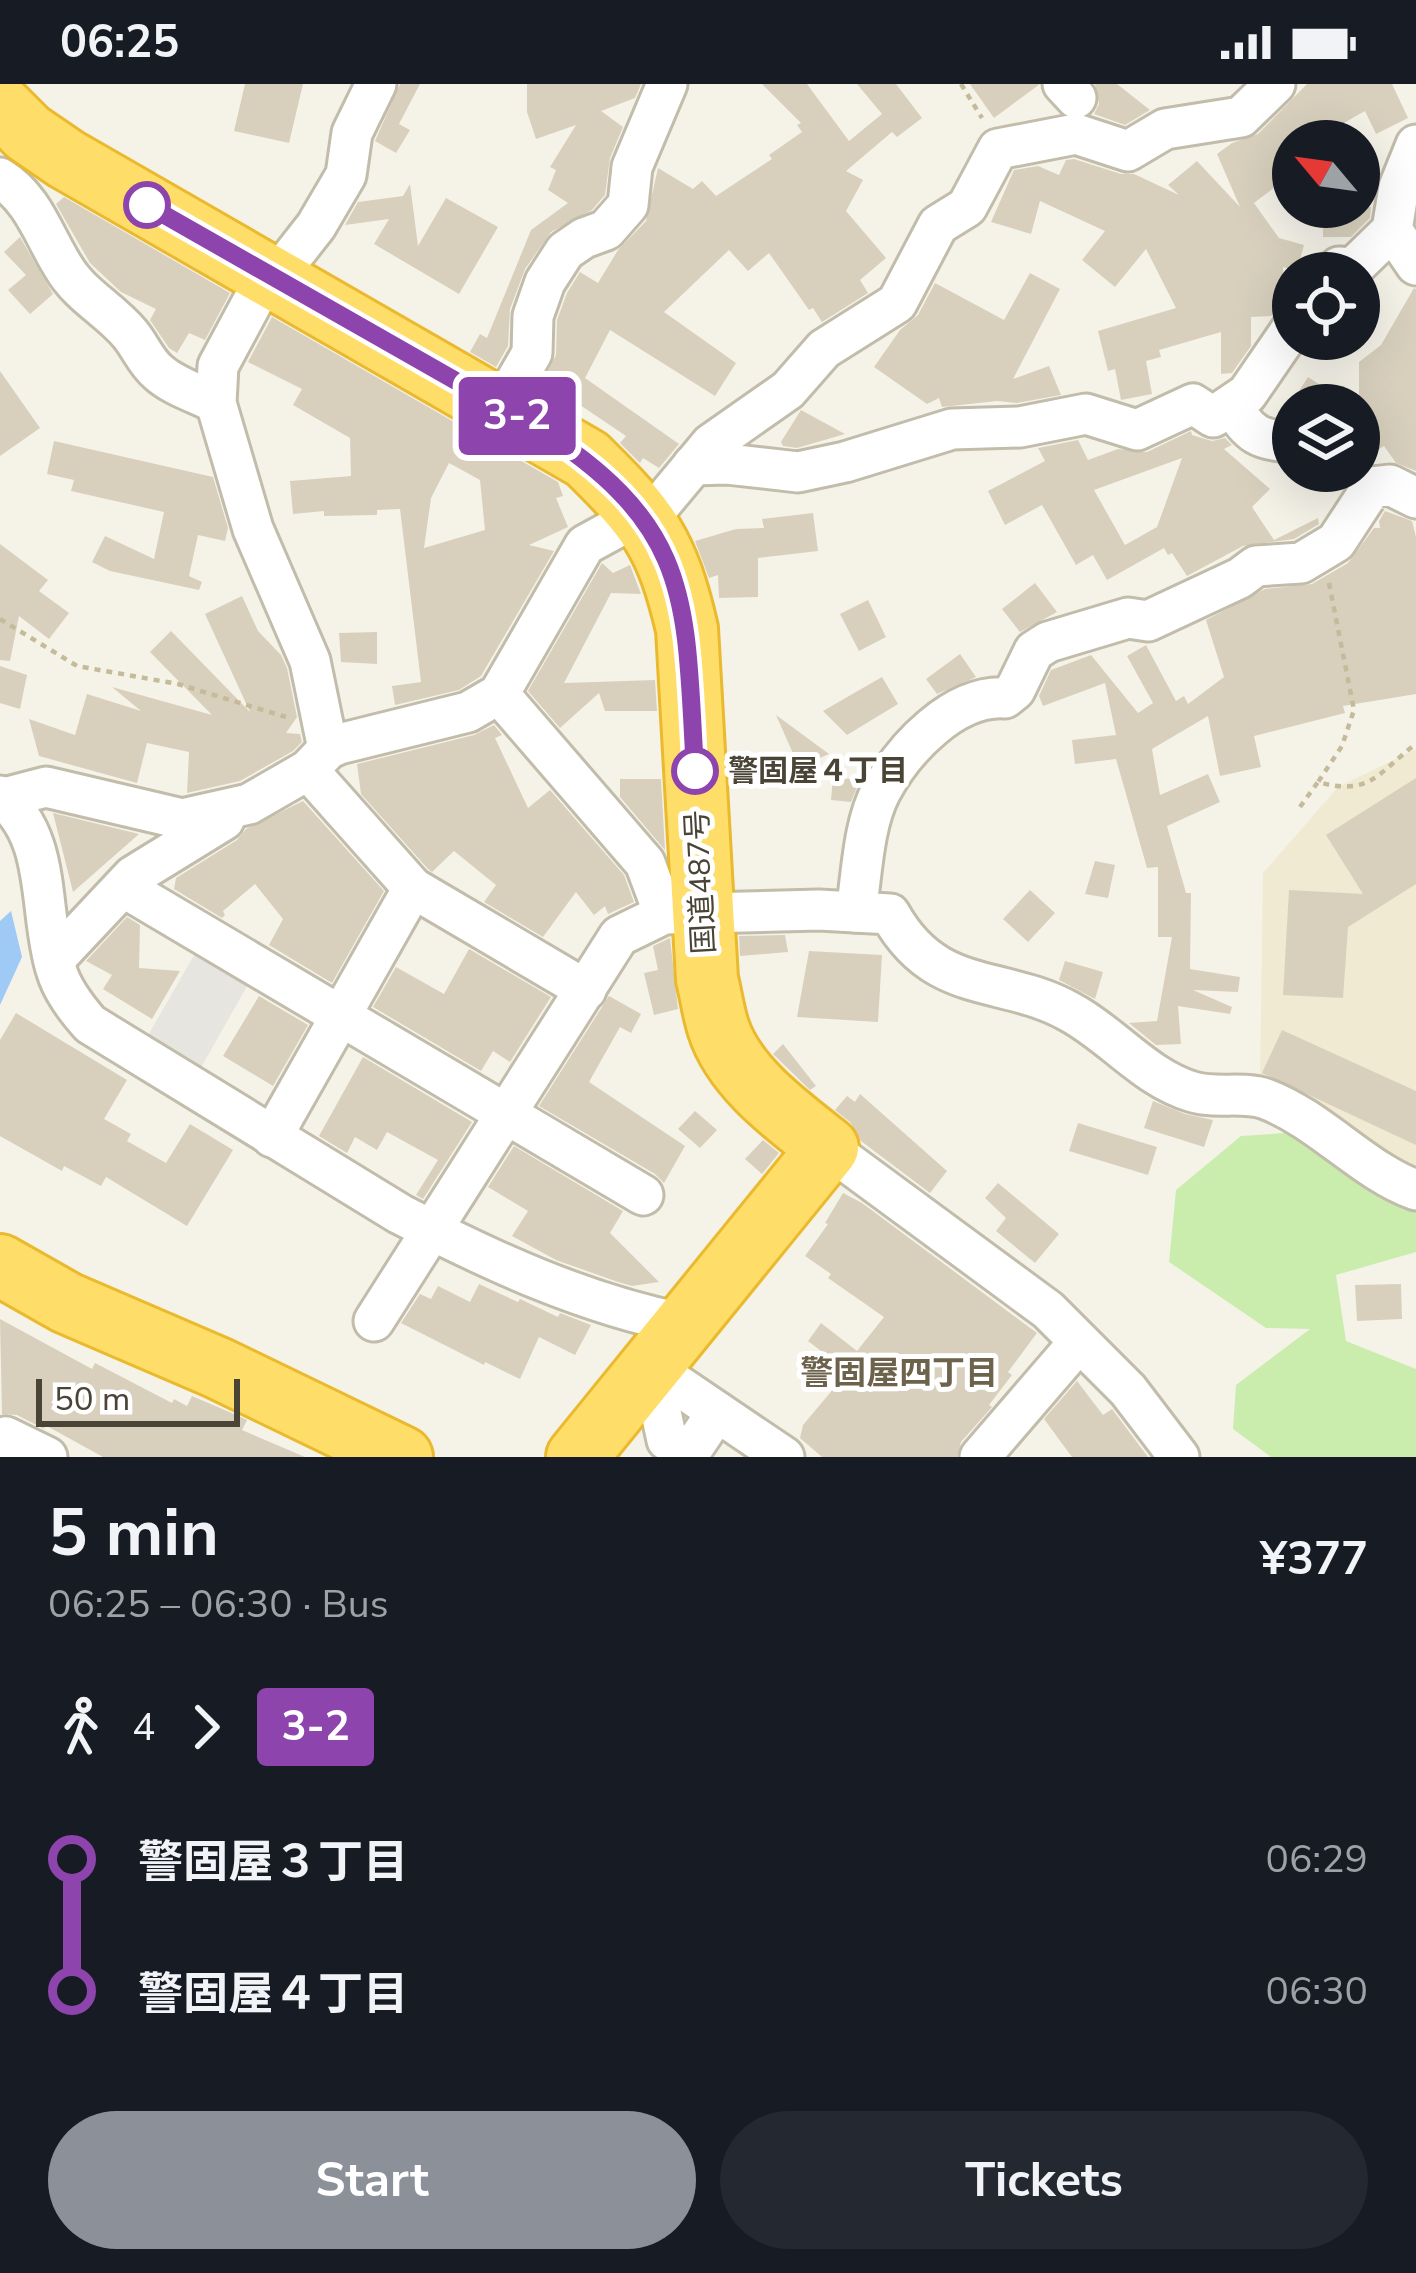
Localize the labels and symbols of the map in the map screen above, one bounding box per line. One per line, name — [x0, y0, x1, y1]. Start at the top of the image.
north arrow — [1272, 120, 1380, 228]
unlabelled marker — [125, 183, 169, 227]
line badge: 3-2 — [448, 377, 586, 455]
marker: 警固屋４丁目 — [673, 749, 717, 793]
place label: 警固屋４丁目 — [728, 751, 908, 792]
street label: 国道487号 — [677, 809, 725, 955]
district label: 警固屋四丁目 — [800, 1351, 998, 1396]
scale bar — [36, 1373, 240, 1426]

